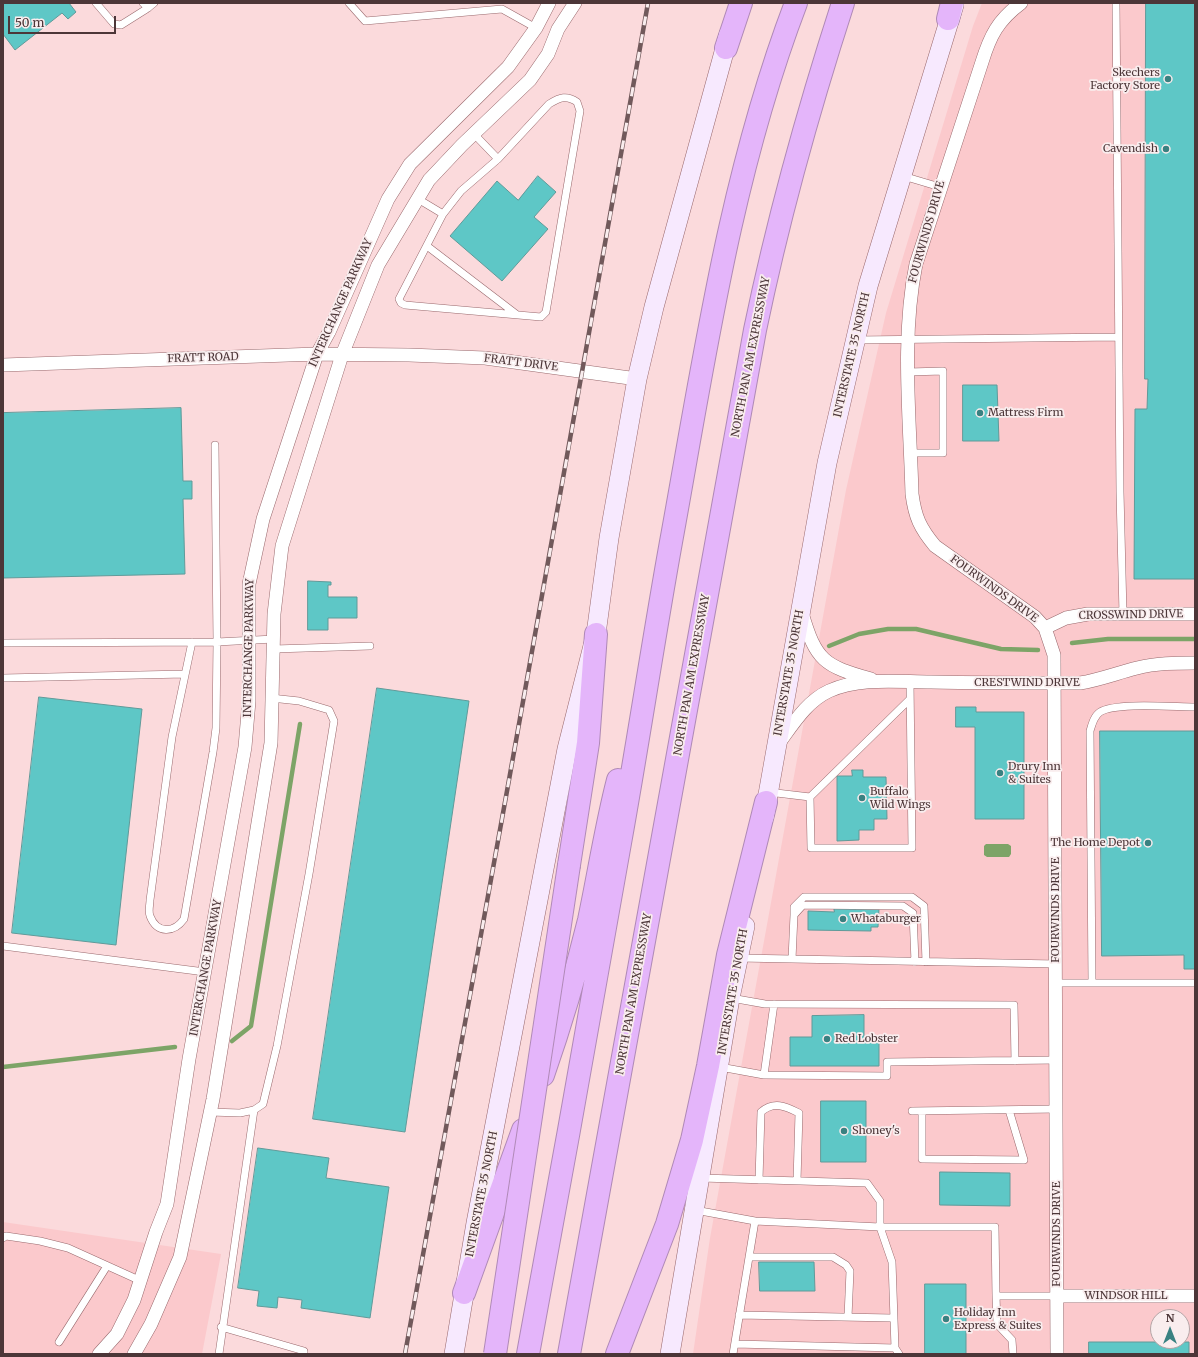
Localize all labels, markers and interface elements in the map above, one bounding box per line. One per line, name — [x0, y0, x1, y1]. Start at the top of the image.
scale bar — [10, 8, 118, 34]
text: 50 m — [15, 15, 44, 30]
place label: Skechers Factory Store — [1090, 66, 1160, 92]
marker: Skechers Factory Store — [1163, 74, 1173, 84]
place label: Cavendish — [1103, 142, 1158, 156]
marker: Cavendish — [1161, 144, 1171, 154]
street label: FOURWINDS DRIVE — [906, 179, 948, 285]
street label: INTERCHANGE PARKWAY — [307, 237, 375, 369]
street label: NORTH PAN AM EXPRESSWAY — [729, 276, 773, 438]
street label: INTERSTATE 35 NORTH — [831, 291, 873, 419]
street label: FRATT ROAD — [167, 350, 239, 366]
street label: FRATT DRIVE — [483, 352, 559, 374]
place label: Mattress Firm — [988, 406, 1063, 420]
marker: Mattress Firm — [975, 408, 985, 418]
street label: FOURWINDS DRIVE — [947, 553, 1041, 625]
street label: INTERCHANGE PARKWAY — [241, 579, 257, 717]
street label: NORTH PAN AM EXPRESSWAY — [671, 593, 713, 757]
street label: CROSSWIND DRIVE — [1079, 607, 1183, 623]
street label: INTERSTATE 35 NORTH — [771, 609, 807, 737]
street label: CRESTWIND DRIVE — [974, 676, 1080, 690]
place label: Drury Inn & Suites — [1008, 760, 1061, 786]
marker: Drury Inn & Suites — [995, 768, 1005, 778]
place label: Buffalo Wild Wings — [870, 785, 931, 811]
marker: Buffalo Wild Wings — [857, 793, 867, 803]
place label: The Home Depot — [1050, 836, 1140, 850]
marker: The Home Depot — [1143, 838, 1153, 848]
street label: FOURWINDS DRIVE — [1049, 857, 1063, 963]
street label: INTERCHANGE PARKWAY — [187, 899, 225, 1037]
street label: NORTH PAN AM EXPRESSWAY — [613, 912, 655, 1076]
place label: Whataburger — [851, 912, 921, 926]
marker: Whataburger — [838, 914, 848, 924]
street label: INTERSTATE 35 NORTH — [715, 928, 751, 1056]
place label: Red Lobster — [835, 1032, 898, 1046]
marker: Red Lobster — [822, 1034, 832, 1044]
place label: Shoney's — [852, 1124, 900, 1138]
marker: Shoney's — [839, 1126, 849, 1136]
street label: INTERSTATE 35 NORTH — [463, 1130, 501, 1258]
street label: FOURWINDS DRIVE — [1050, 1181, 1064, 1287]
street label: WINDSOR HILL — [1084, 1289, 1168, 1303]
place label: Holiday Inn Express & Suites — [954, 1306, 1041, 1332]
north arrow — [1150, 1309, 1190, 1349]
text: N — [1166, 1311, 1174, 1325]
marker: Holiday Inn Express & Suites — [941, 1314, 951, 1324]

